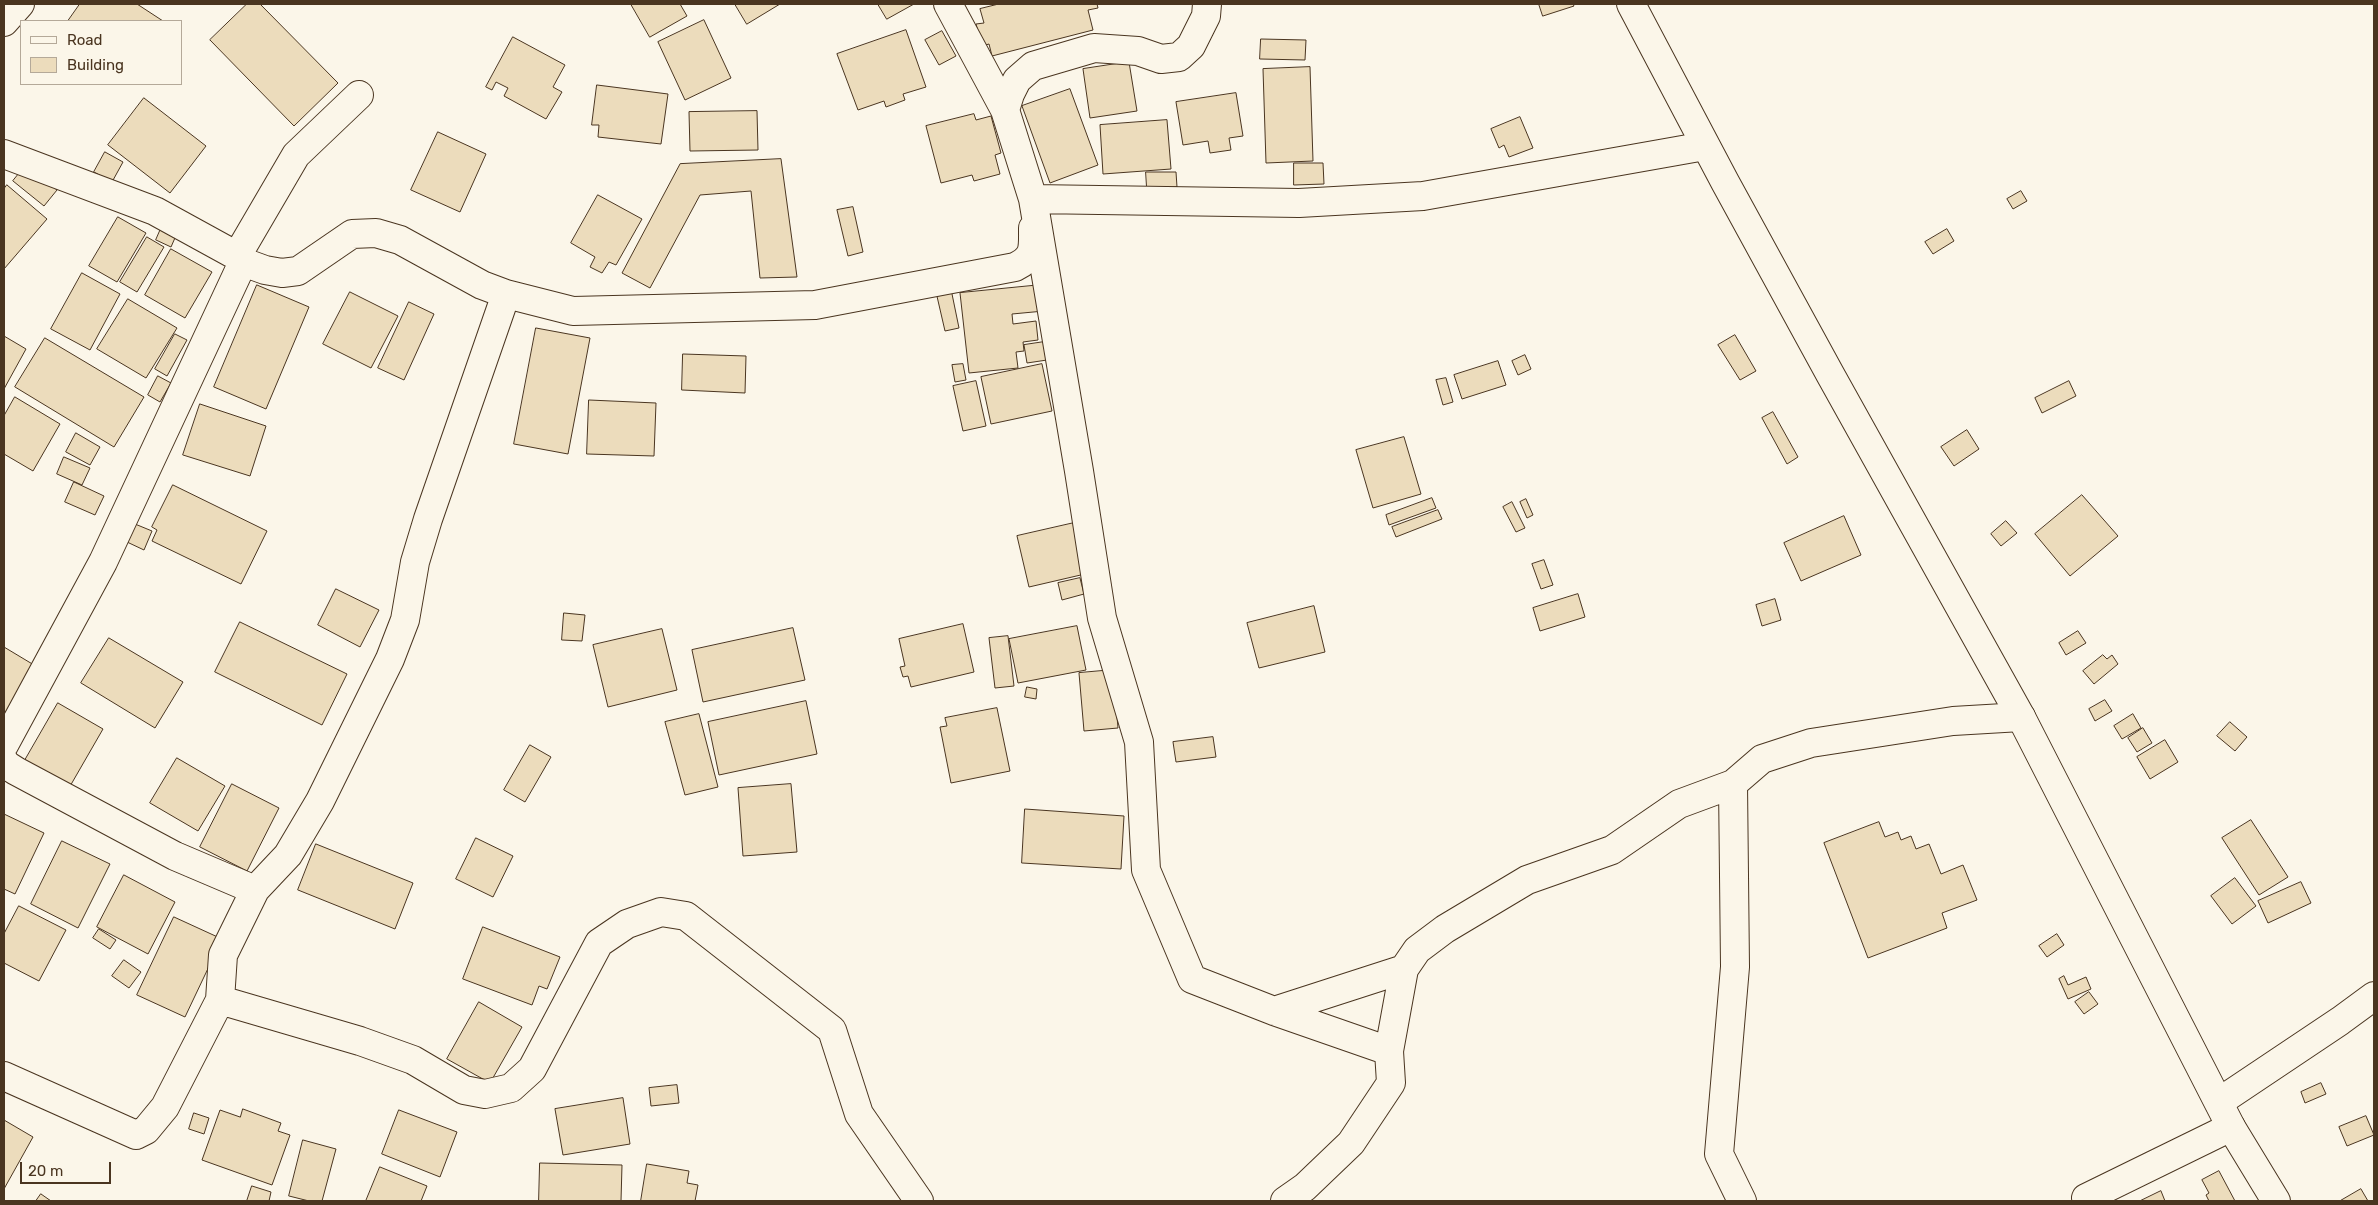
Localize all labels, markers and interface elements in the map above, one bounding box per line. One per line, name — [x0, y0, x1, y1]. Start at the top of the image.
legend — [20, 20, 182, 85]
text: Road — [67, 31, 103, 49]
text: Building — [67, 56, 124, 74]
scale bar — [22, 1152, 114, 1184]
text: 20 m — [28, 1162, 63, 1180]

